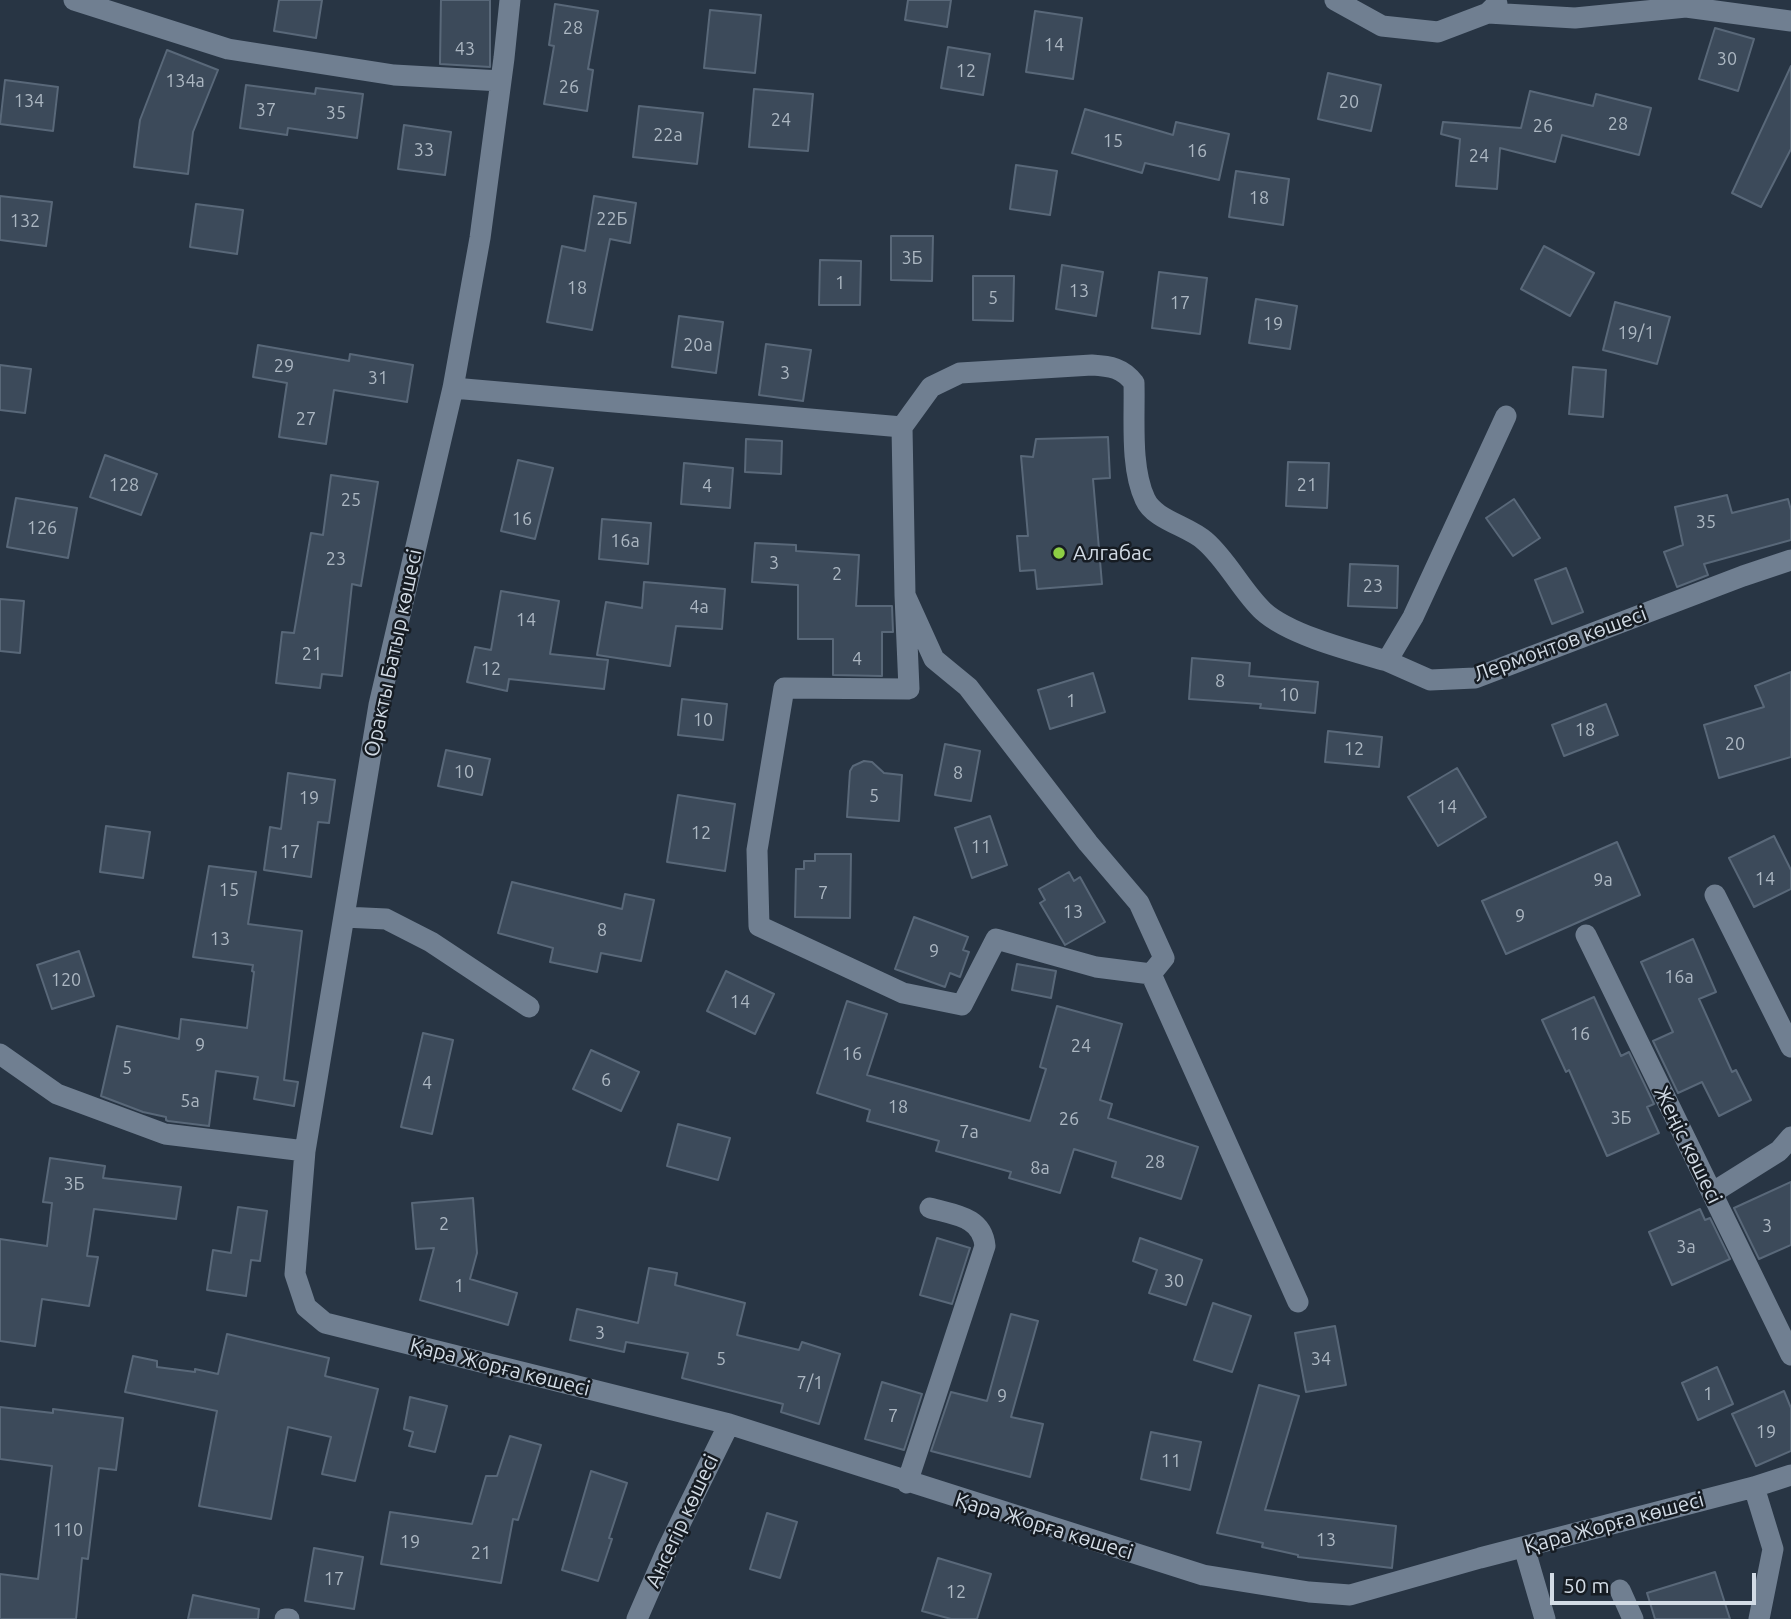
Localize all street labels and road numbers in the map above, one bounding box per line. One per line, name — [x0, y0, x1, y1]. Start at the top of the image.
street label: Оракты Батыр көшесі — [359, 547, 427, 759]
street label: Лермонтов көшесі — [1470, 601, 1650, 687]
street label: Жеңіс көшесі — [1649, 1082, 1727, 1208]
street label: Қара Жорға көшесі — [407, 1332, 593, 1402]
street label: Ансегір көшесі — [640, 1450, 724, 1592]
street label: Қара Жорға көшесі — [952, 1487, 1136, 1565]
street label: Қара Жорға көшесі — [1521, 1487, 1707, 1559]

